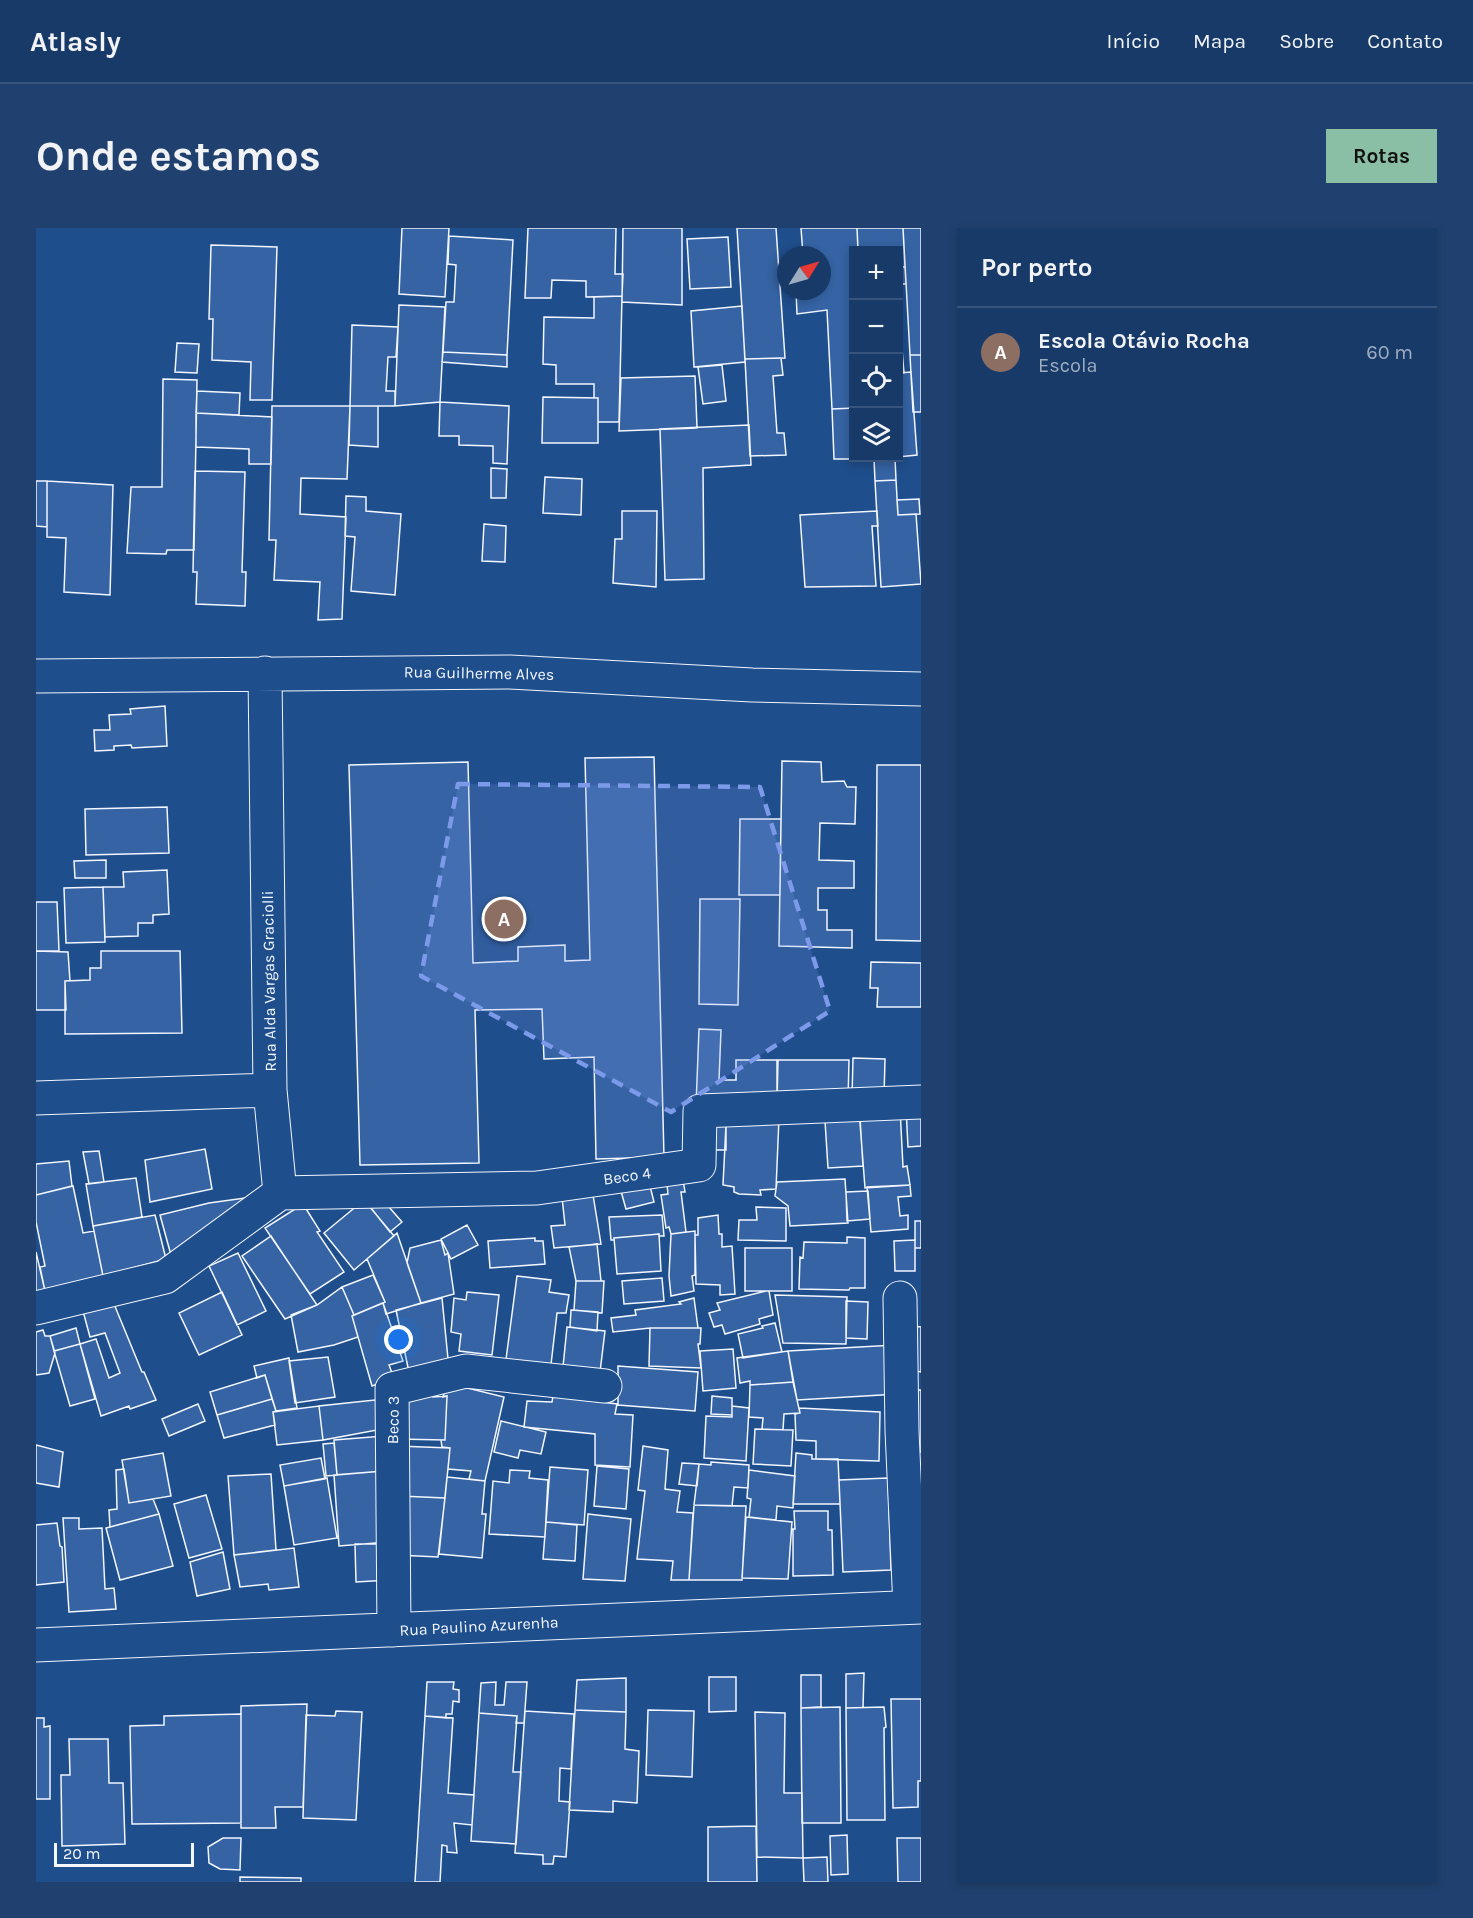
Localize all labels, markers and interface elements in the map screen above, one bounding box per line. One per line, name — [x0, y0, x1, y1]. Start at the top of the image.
text: Atlasly — [30, 25, 121, 58]
text: Início — [1107, 29, 1160, 53]
text: Mapa — [1193, 29, 1246, 53]
text: Sobre — [1279, 29, 1334, 53]
text: Contato — [1367, 29, 1443, 53]
button: Rotas — [1326, 129, 1437, 183]
text: Onde estamos — [36, 131, 321, 181]
north arrow — [777, 246, 831, 300]
map controls — [849, 246, 903, 462]
button: + — [849, 246, 903, 300]
text: Por perto — [981, 252, 1092, 283]
button: − — [849, 300, 903, 354]
text: Escola Otávio Rocha — [1038, 328, 1250, 354]
text: A — [994, 341, 1007, 364]
text: 60 m — [1366, 341, 1413, 364]
button: locate — [849, 354, 903, 408]
text: Escola — [1038, 354, 1098, 377]
button: layers — [849, 408, 903, 462]
street label: Rua Guilherme Alves — [404, 662, 554, 684]
street label: Rua Alda Vargas Graciolli — [258, 890, 280, 1072]
pin: A — [484, 896, 524, 942]
street label: Beco 4 — [602, 1163, 652, 1189]
your location — [384, 1325, 413, 1354]
street label: Beco 3 — [383, 1396, 403, 1444]
street label: Rua Paulino Azurenha — [399, 1612, 559, 1640]
scale bar — [54, 1840, 194, 1868]
text: 20 m — [63, 1844, 101, 1863]

